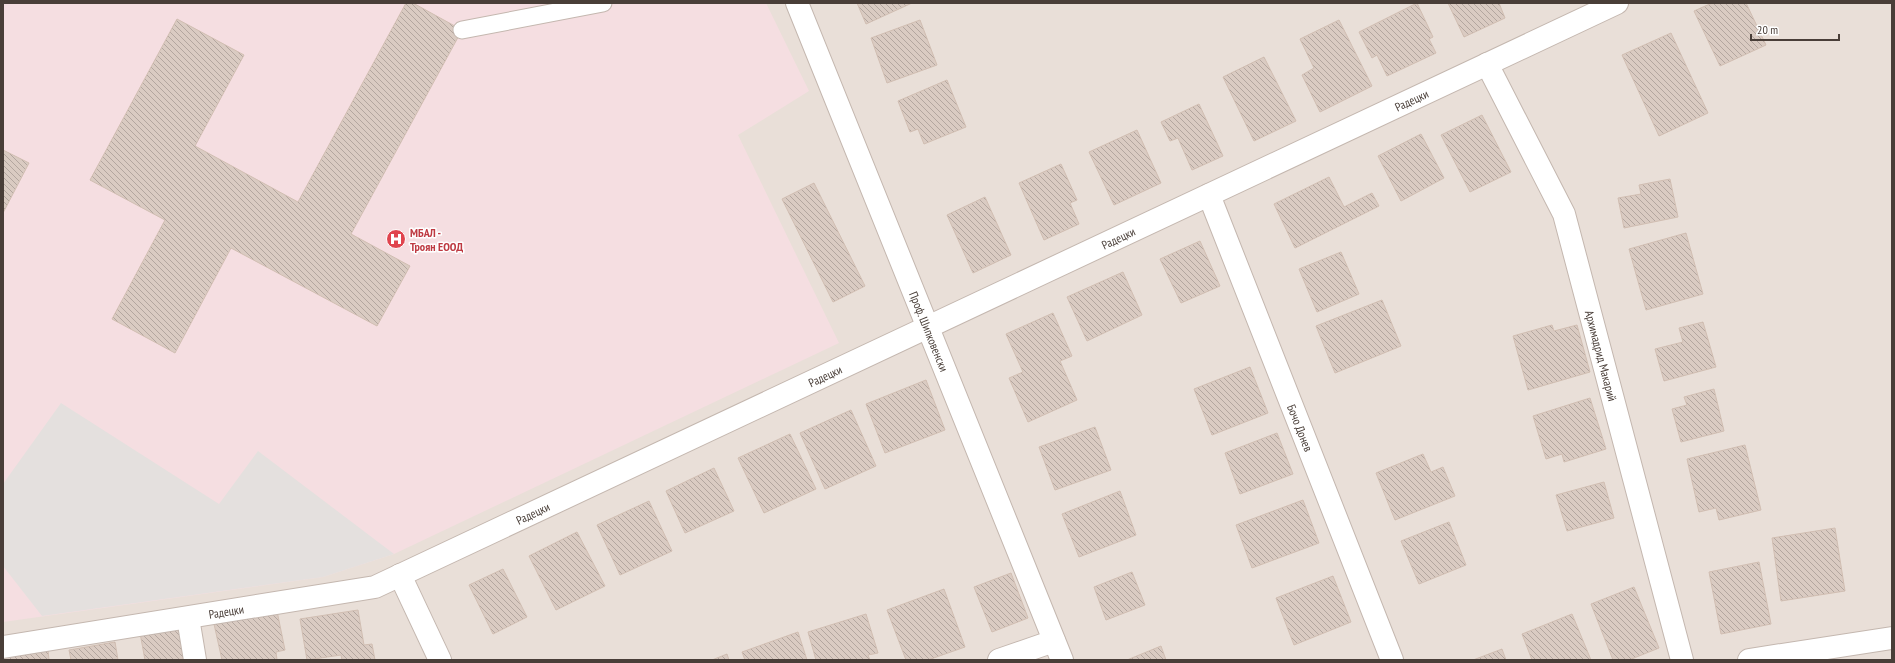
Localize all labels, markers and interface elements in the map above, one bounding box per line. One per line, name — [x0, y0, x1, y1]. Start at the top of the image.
scale bar — [1751, 16, 1839, 42]
text: 20 m — [1757, 22, 1778, 37]
street label: Радецки — [1392, 85, 1431, 114]
street label: Радецки — [1099, 223, 1137, 252]
place label: МБАЛ - Троян ЕООД — [410, 225, 463, 254]
hospital icon: МБАЛ - Троян ЕООД — [385, 228, 407, 250]
street label: Проф. Шипковенски — [907, 289, 952, 374]
street label: Архимадрид Макарий — [1582, 308, 1621, 403]
street label: Радецки — [806, 361, 844, 390]
street label: Бочо Донев — [1285, 402, 1317, 453]
street label: Радецки — [513, 499, 552, 527]
street label: Радецки — [207, 601, 245, 621]

